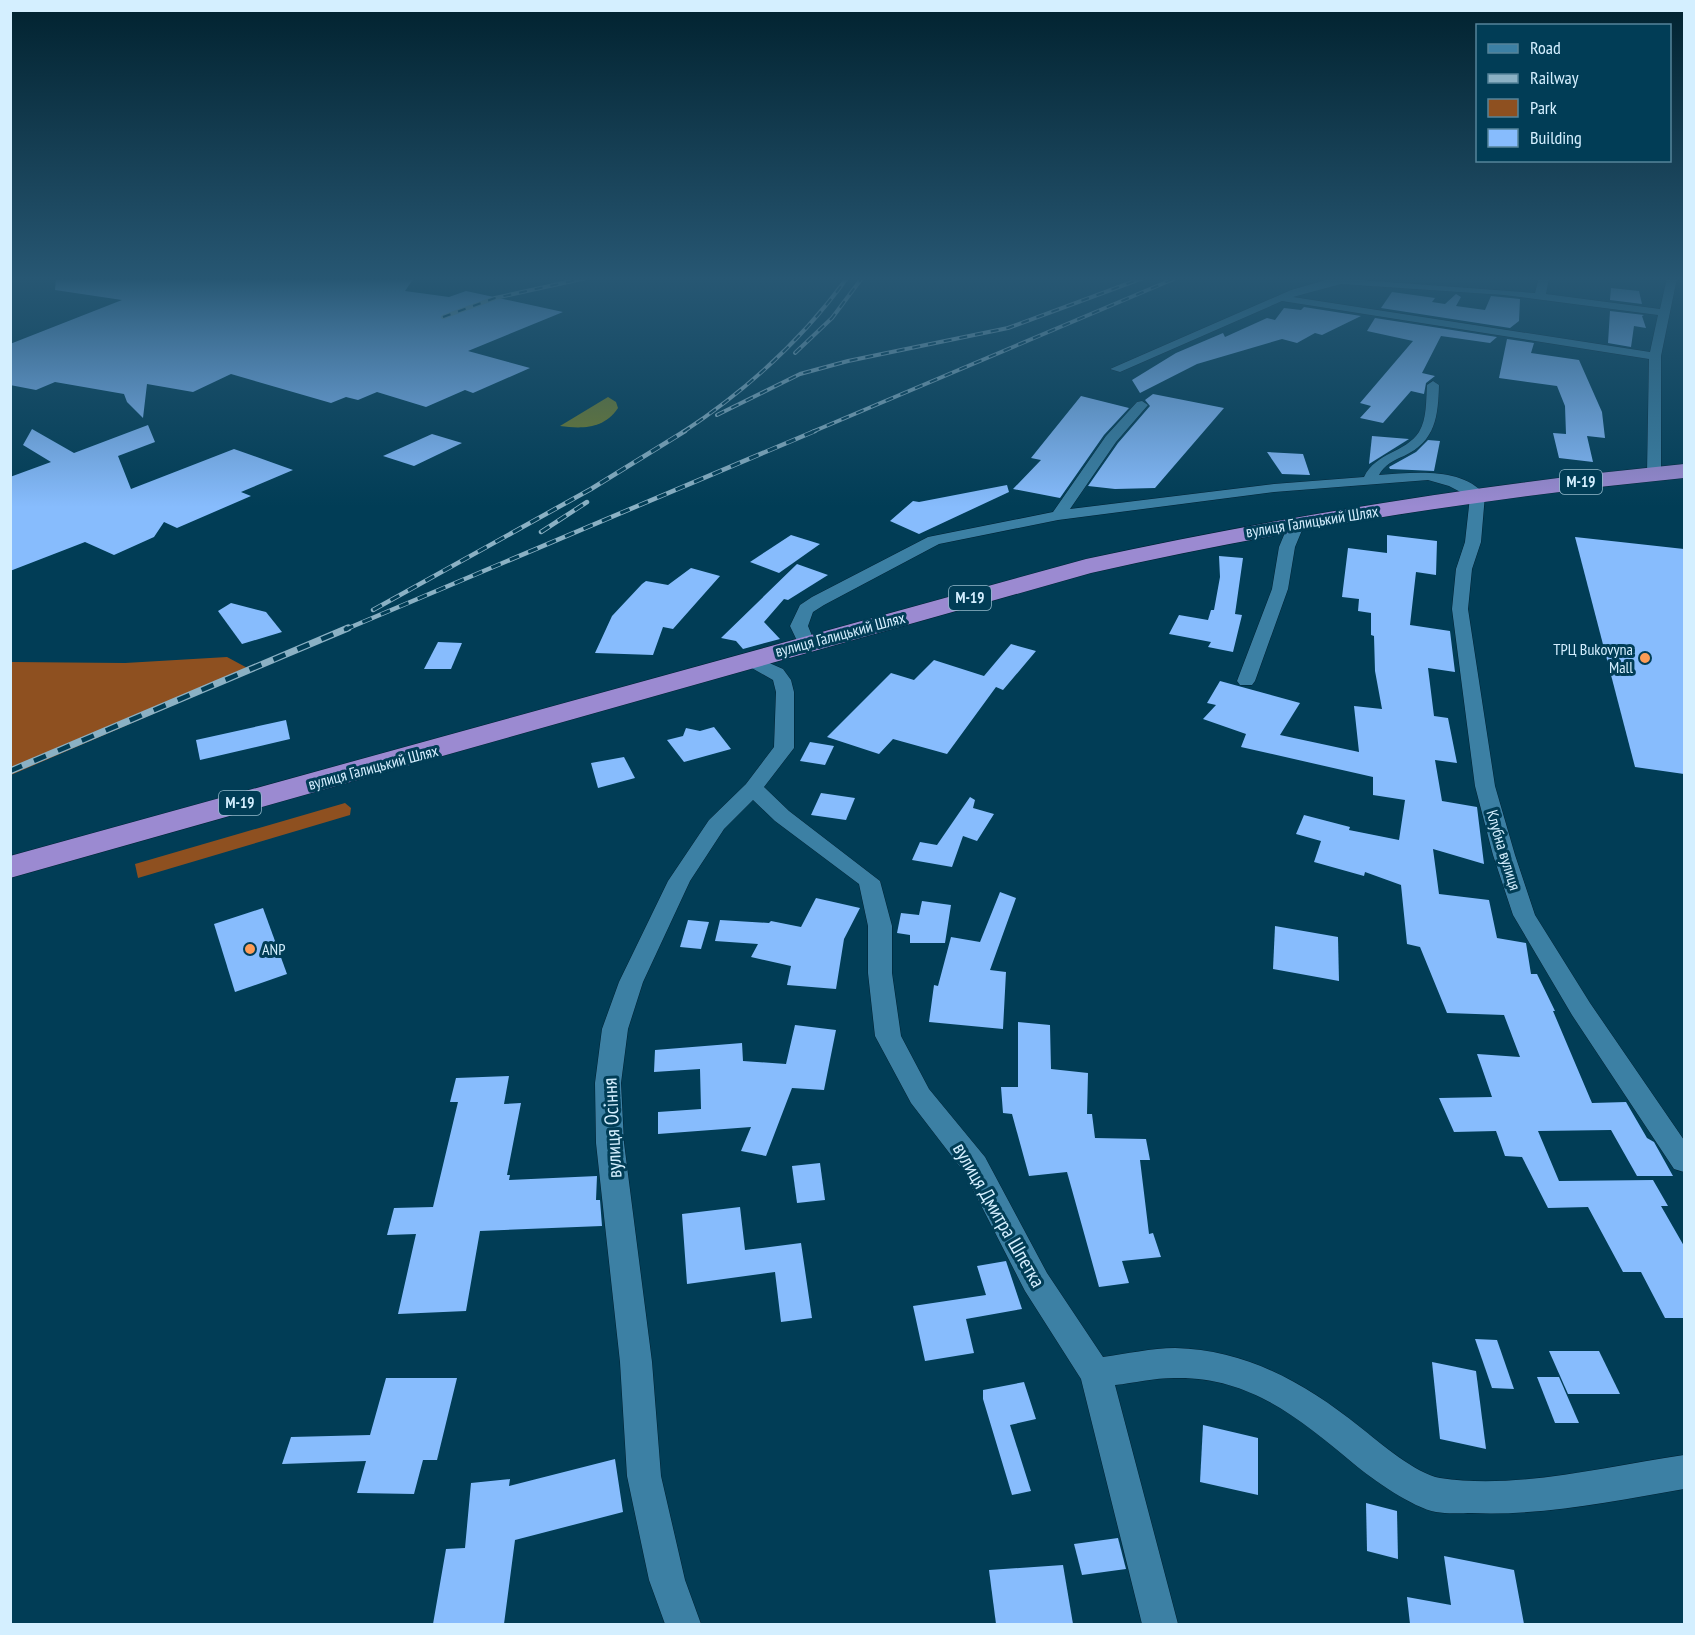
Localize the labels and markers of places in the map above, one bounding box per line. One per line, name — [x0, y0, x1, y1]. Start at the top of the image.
place label: ТРЦ Bukovyna Mall — [1553, 639, 1633, 677]
marker: ТРЦ Bukovyna Mall — [1638, 651, 1652, 665]
place label: ANP — [262, 939, 285, 959]
marker: ANP — [243, 942, 257, 956]

